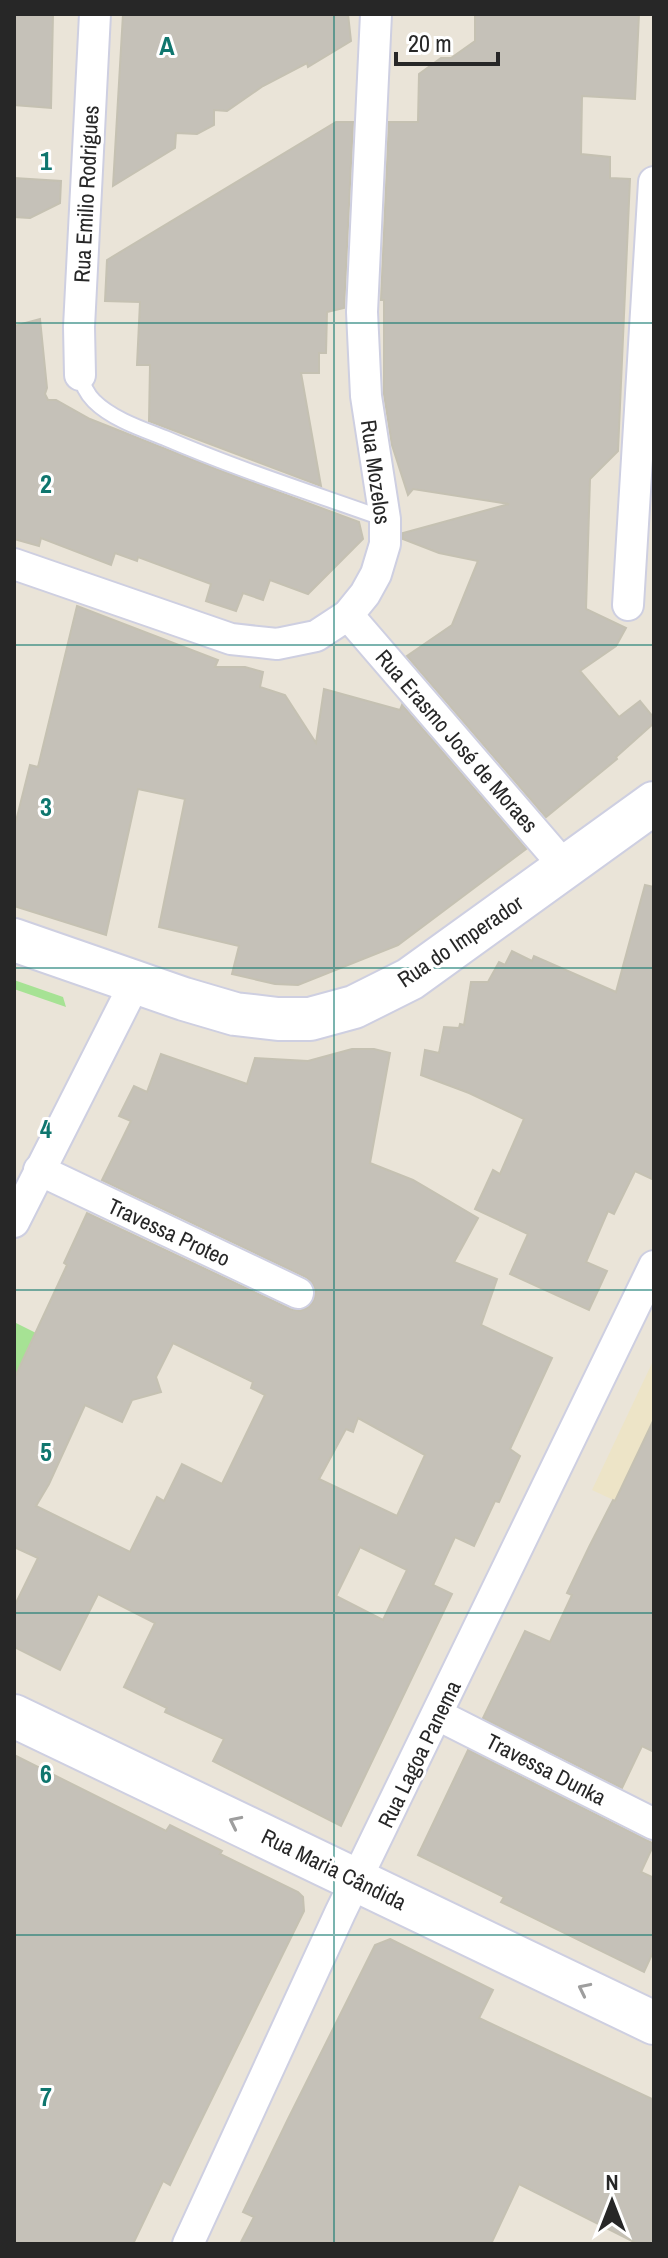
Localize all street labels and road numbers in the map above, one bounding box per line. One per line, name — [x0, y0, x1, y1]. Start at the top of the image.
street label: Rua Emilio Rodrigues — [66, 105, 106, 283]
street label: Rua Mozelos — [354, 418, 398, 526]
street label: Rua Erasmo José de Moraes — [369, 643, 545, 839]
street label: Rua do Imperador — [391, 888, 529, 994]
street label: Travessa Proteo — [103, 1191, 235, 1273]
street label: Rua Lagoa Panema — [370, 1675, 468, 1833]
street label: Travessa Dunka — [481, 1726, 611, 1812]
street label: Rua Maria Cândida — [257, 1821, 411, 1917]

